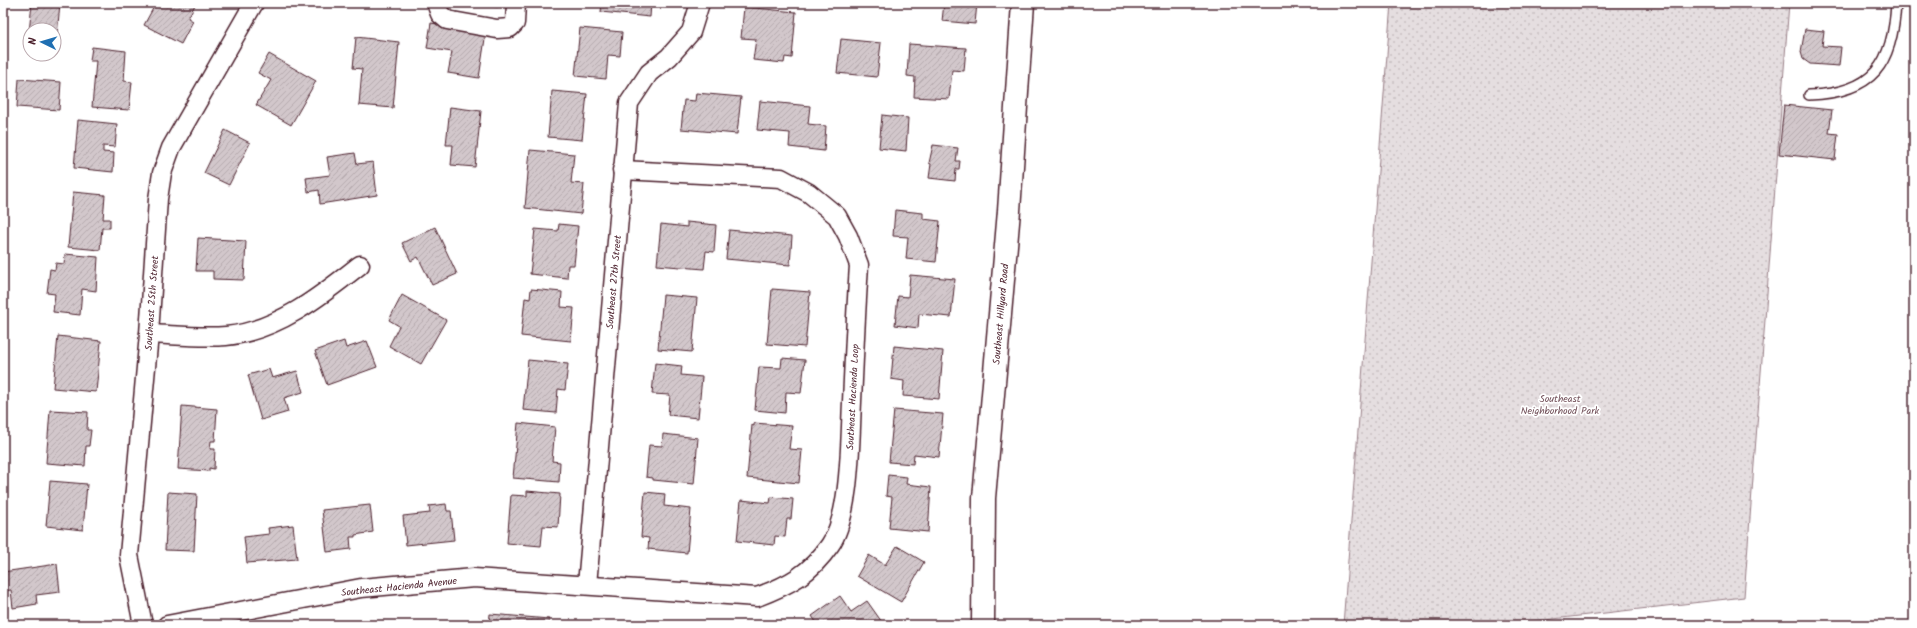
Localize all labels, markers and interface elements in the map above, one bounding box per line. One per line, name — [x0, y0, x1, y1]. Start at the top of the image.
north arrow — [22, 22, 62, 62]
text: N — [24, 37, 42, 45]
street label: Southeast 27th Street — [602, 234, 626, 330]
street label: Southeast 25th Street — [141, 255, 163, 351]
street label: Southeast Hillyard Road — [989, 262, 1013, 365]
street label: Southeast Hacienda Loop — [842, 343, 864, 451]
park label: Southeast Neighborhood Park — [1521, 391, 1600, 419]
street label: Southeast Hacienda Avenue — [340, 573, 458, 601]

